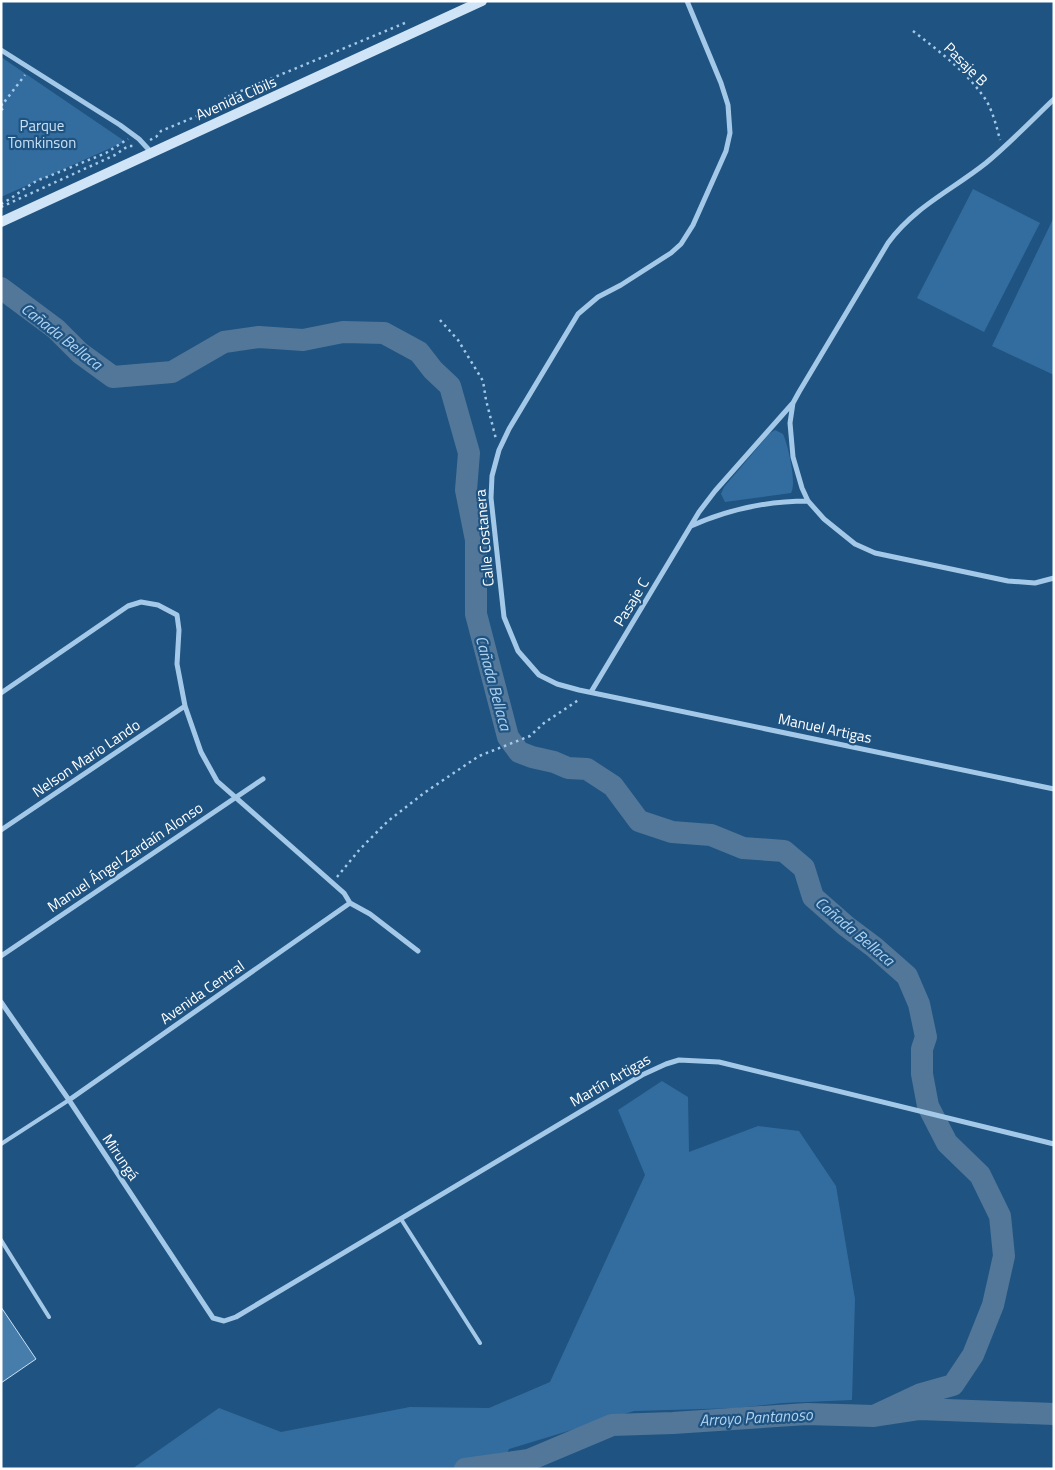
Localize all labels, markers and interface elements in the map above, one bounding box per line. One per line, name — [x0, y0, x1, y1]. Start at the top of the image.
street label: Pasaje B — [939, 37, 993, 91]
street label: Avenida Cibils — [192, 70, 280, 126]
park label: Parque Tomkinson — [8, 114, 76, 154]
water label: Cañada Bellaca — [16, 297, 108, 376]
street label: Calle Costanera — [468, 488, 500, 588]
street label: Pasaje C — [607, 573, 655, 631]
water label: Cañada Bellaca — [470, 633, 518, 734]
street label: Manuel Artigas — [776, 707, 874, 749]
street label: Nelson Mario Lando — [27, 713, 145, 803]
street label: Manuel Ángel Zardaín Alonso — [43, 796, 208, 918]
water label: Cañada Bellaca — [810, 891, 901, 972]
street label: Avenida Central — [155, 954, 249, 1030]
street label: Martín Artigas — [565, 1048, 655, 1112]
street label: Mirungá — [97, 1129, 145, 1186]
water label: Arroyo Pantanoso — [699, 1402, 814, 1432]

